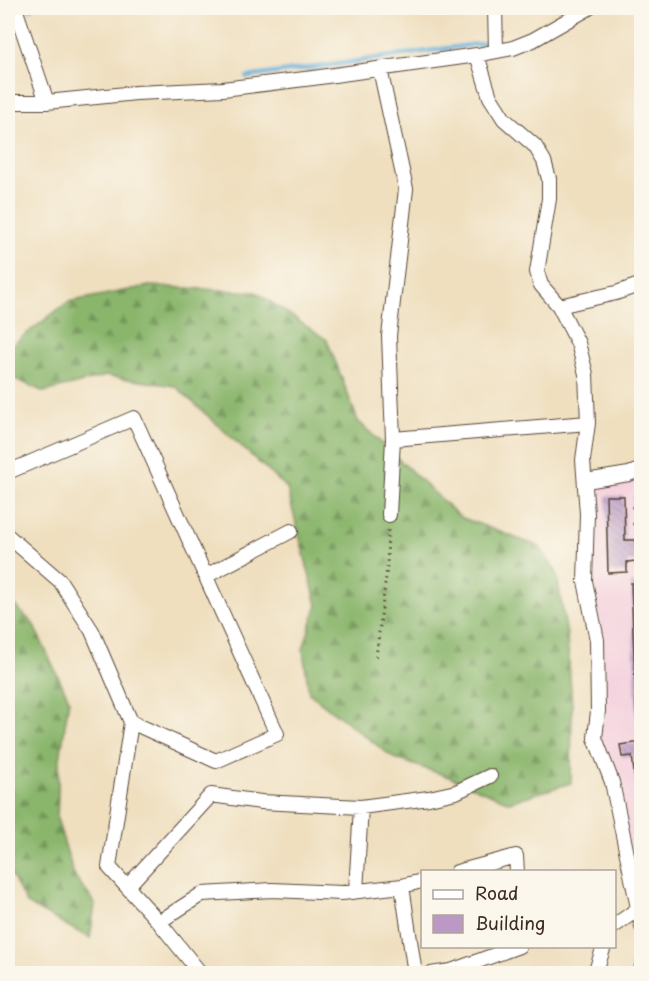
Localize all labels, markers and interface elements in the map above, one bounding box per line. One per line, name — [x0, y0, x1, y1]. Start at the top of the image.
legend — [421, 870, 616, 948]
text: Road — [475, 879, 519, 906]
text: Building — [475, 909, 545, 936]

